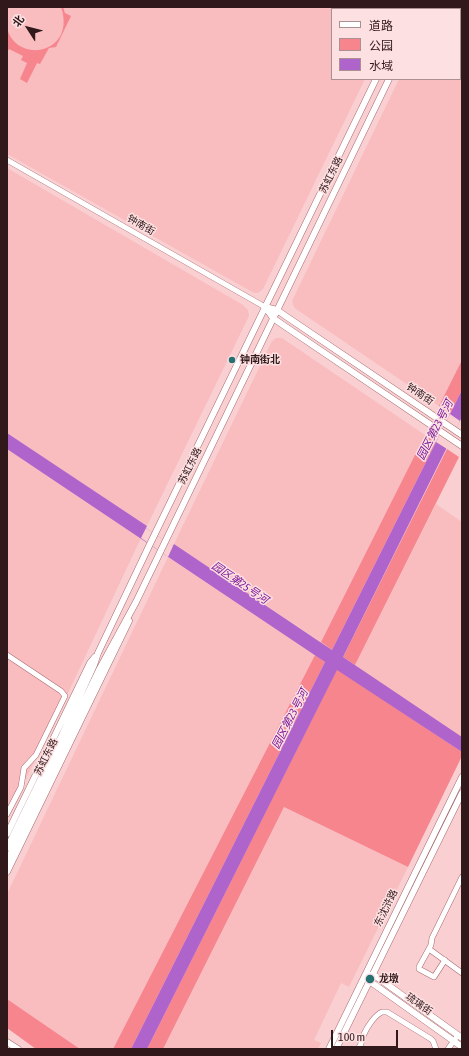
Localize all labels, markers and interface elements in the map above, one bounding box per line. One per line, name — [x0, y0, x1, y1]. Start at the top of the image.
north arrow — [8, 8, 48, 48]
legend — [331, 8, 461, 80]
text: 北 — [10, 13, 26, 29]
text: 道路 — [369, 19, 393, 33]
text: 公园 — [369, 39, 393, 53]
text: 水域 — [369, 59, 393, 73]
street label: 苏虹东路 — [317, 154, 345, 196]
street label: 钟南街 — [125, 212, 157, 238]
place label: 钟南街北 — [240, 354, 280, 366]
marker: 钟南街北 — [227, 355, 237, 365]
street label: 钟南街 — [404, 381, 436, 407]
water label: 园区第23号河 — [414, 398, 456, 462]
street label: 苏虹东路 — [176, 445, 204, 487]
water label: 园区第25号河 — [209, 559, 271, 607]
water label: 园区第23号河 — [269, 687, 311, 751]
street label: 苏虹东路 — [32, 736, 60, 778]
street label: 东沈浒路 — [372, 887, 400, 929]
marker: 龙墩 — [364, 973, 376, 985]
place label: 龙墩 — [379, 973, 399, 985]
street label: 琉璃街 — [403, 990, 435, 1018]
scale bar — [333, 1022, 400, 1048]
text: 100 m — [338, 1030, 365, 1044]

